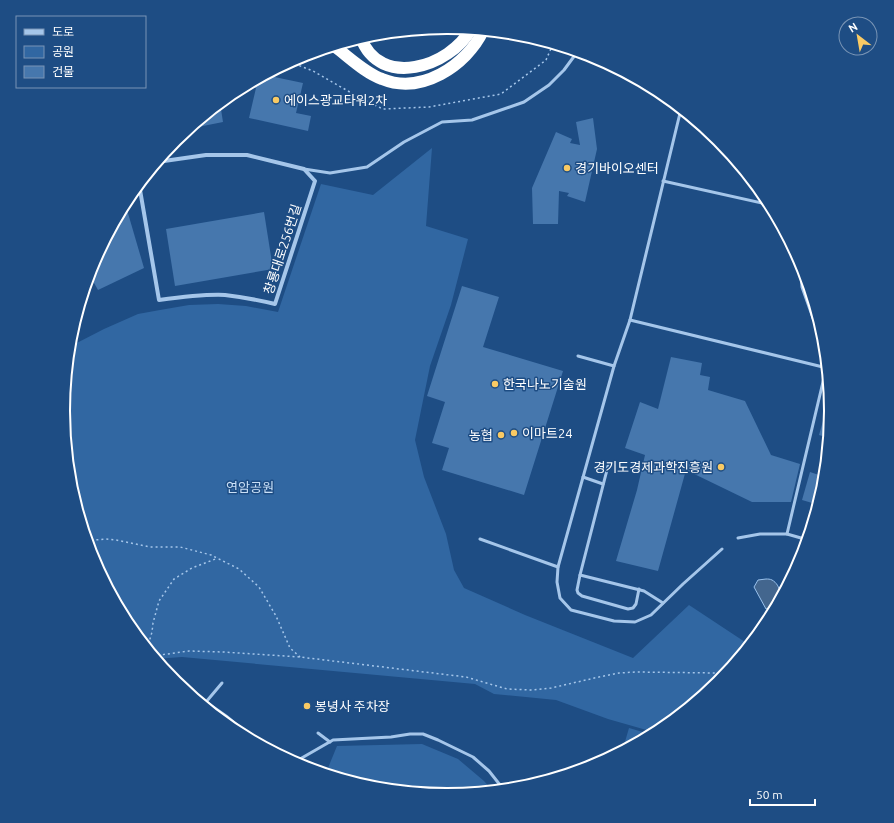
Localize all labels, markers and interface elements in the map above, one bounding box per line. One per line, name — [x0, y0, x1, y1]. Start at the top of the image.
legend — [16, 16, 146, 88]
north arrow — [838, 16, 878, 56]
text: N — [846, 20, 859, 35]
text: 도로 — [52, 25, 74, 38]
text: 공원 — [52, 45, 74, 58]
text: 건물 — [52, 65, 74, 78]
place label: 에이스광교타워2차 — [284, 93, 387, 107]
marker: 에이스광교타워2차 — [271, 95, 281, 105]
place label: 경기바이오센터 — [575, 161, 659, 175]
marker: 경기바이오센터 — [562, 163, 572, 173]
street label: 창룡대로256번길 — [261, 202, 303, 296]
place label: 한국나노기술원 — [503, 377, 587, 391]
marker: 한국나노기술원 — [490, 379, 500, 389]
place label: 이마트24 — [522, 426, 573, 440]
place label: 농협 — [469, 428, 493, 442]
marker: 이마트24 — [509, 428, 519, 438]
marker: 농협 — [496, 430, 506, 440]
place label: 경기도경제과학진흥원 — [593, 460, 713, 474]
marker: 경기도경제과학진흥원 — [716, 462, 726, 472]
park label: 연암공원 — [226, 480, 274, 494]
place label: 봉녕사 주차장 — [315, 699, 390, 713]
marker: 봉녕사 주차장 — [302, 701, 312, 711]
scale bar — [750, 781, 815, 807]
text: 50 m — [756, 788, 783, 801]

